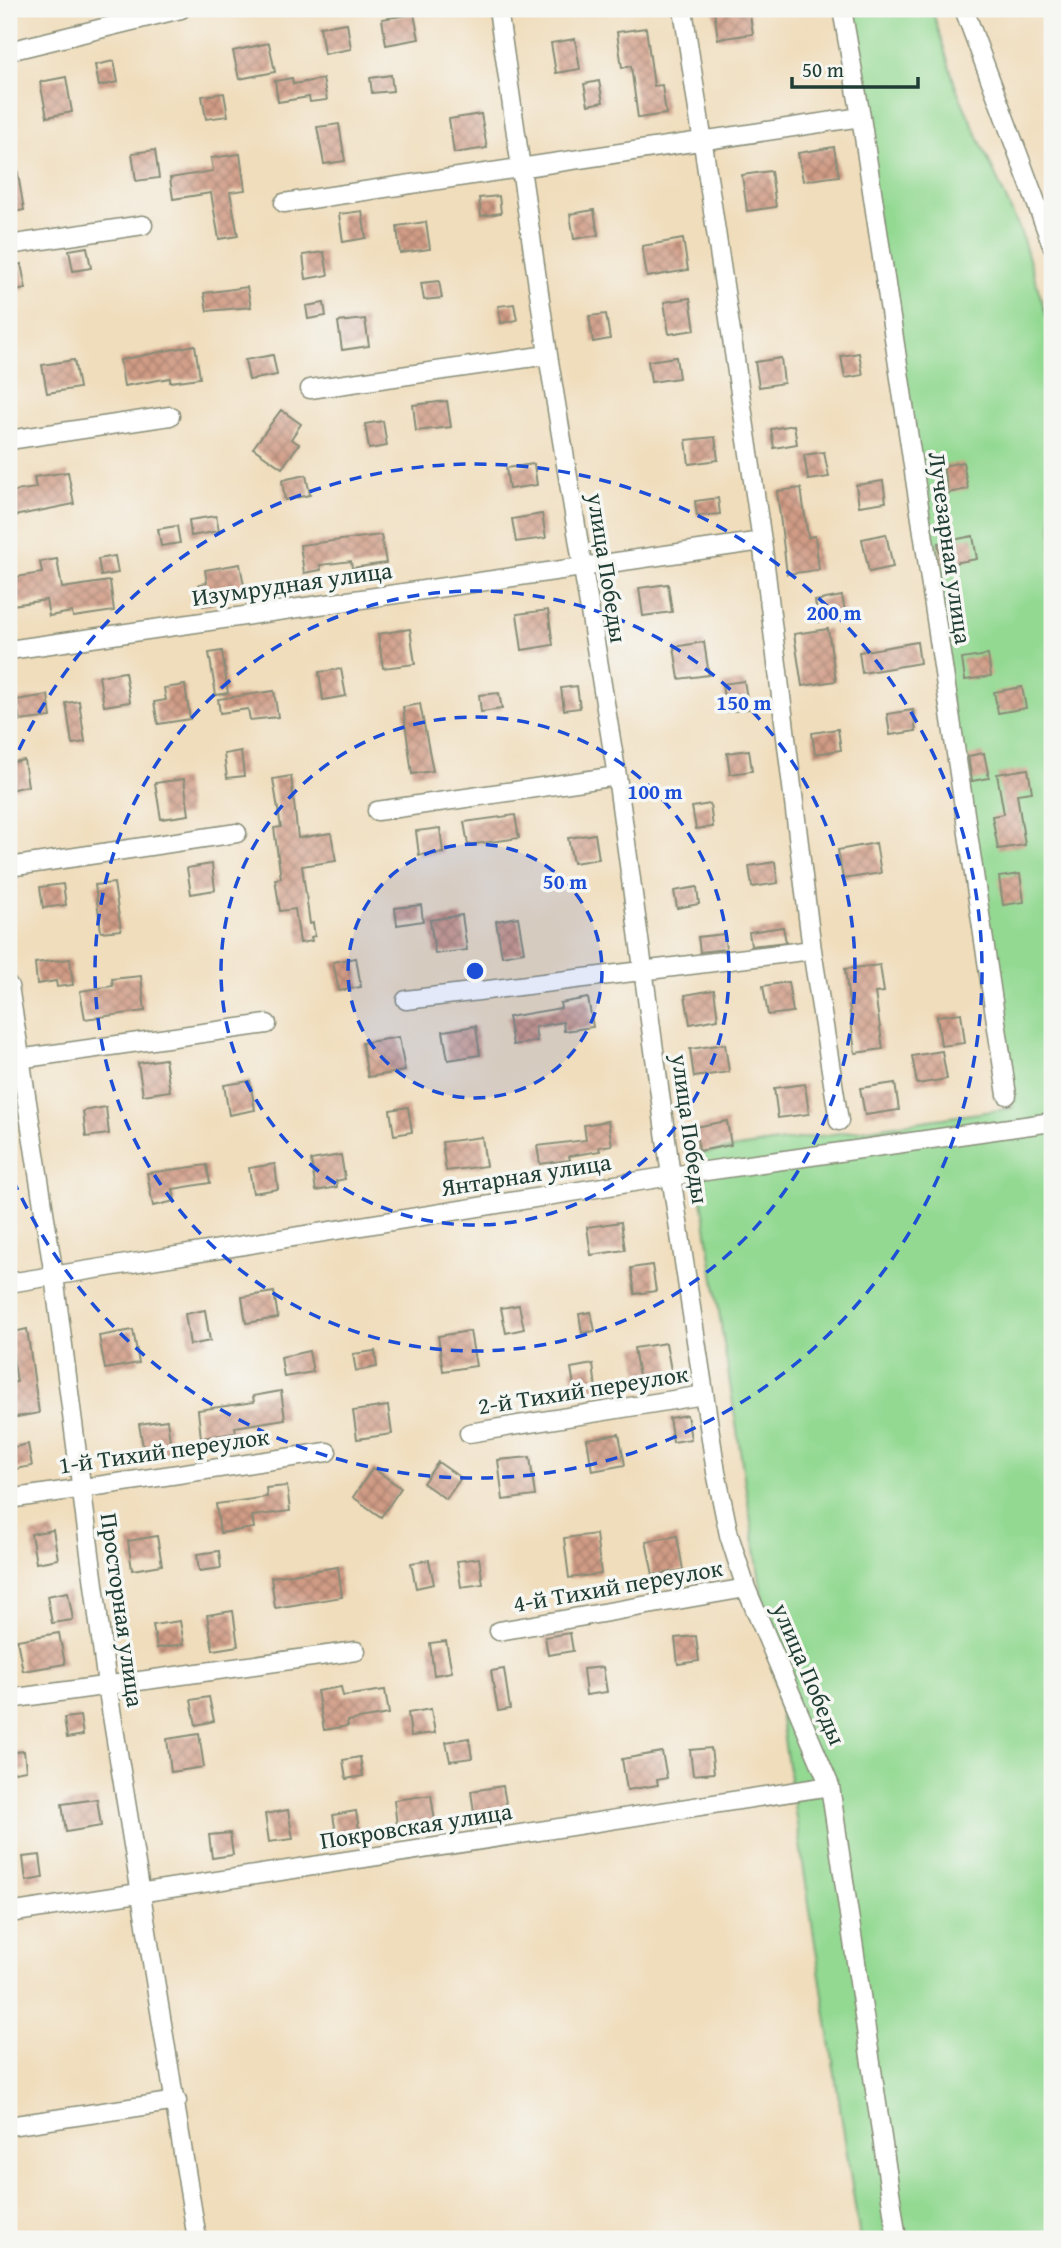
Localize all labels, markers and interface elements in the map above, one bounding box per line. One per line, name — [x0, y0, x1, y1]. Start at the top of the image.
scale bar — [792, 46, 918, 90]
text: 50 m — [802, 54, 844, 85]
street label: Лучезарная улица — [920, 449, 981, 647]
street label: улица Победы — [578, 490, 637, 646]
street label: Изумрудная улица — [190, 552, 395, 615]
text: 200 m — [806, 597, 862, 628]
text: 150 m — [716, 687, 772, 718]
text: 100 m — [627, 776, 683, 807]
text: 50 m — [543, 866, 587, 897]
centre of rings — [463, 959, 487, 983]
street label: улица Победы — [663, 1051, 718, 1206]
street label: Янтарная улица — [437, 1144, 614, 1205]
street label: 2-й Тихий переулок — [475, 1356, 691, 1423]
street label: 1-й Тихий переулок — [56, 1418, 272, 1483]
street label: Просторная улица — [92, 1511, 154, 1710]
street label: 4-й Тихий переулок — [510, 1550, 726, 1621]
street label: улица Победы — [763, 1596, 855, 1750]
street label: Покровская улица — [317, 1793, 515, 1858]

